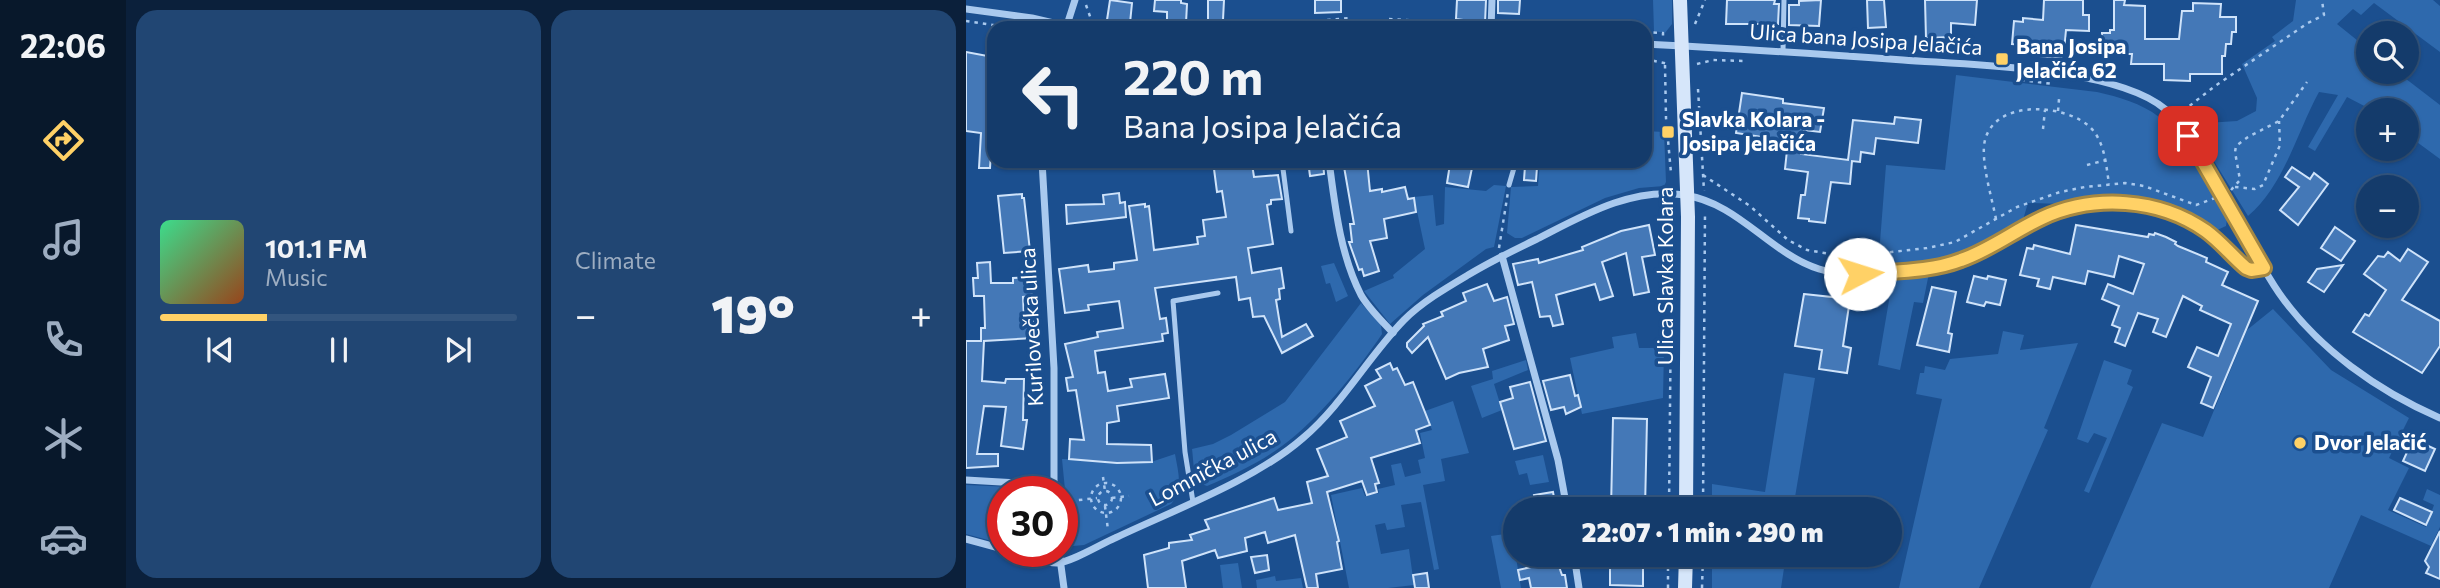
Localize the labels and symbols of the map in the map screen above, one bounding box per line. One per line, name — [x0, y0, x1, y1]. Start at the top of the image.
street label: Ulica bana Josipa Jelačića — [1749, 18, 1983, 59]
place label: Bana Josipa Jelačića 62 — [2016, 33, 2126, 82]
marker: Bana Josipa Jelačića 62 — [1994, 51, 2010, 67]
place label: Slavka Kolara - Josipa Jelačića — [1682, 106, 1825, 155]
pin — [2158, 106, 2218, 166]
marker: Slavka Kolara - Josipa Jelačića — [1660, 124, 1676, 140]
street label: Ulica Slavka Kolara — [1652, 187, 1677, 365]
position arrow — [1823, 237, 1897, 311]
street label: Kurilovečka ulica — [1014, 247, 1047, 407]
street label: Lomnička ulica — [1144, 423, 1280, 511]
place label: Dvor Jelačić — [2314, 429, 2426, 454]
marker: Dvor Jelačić — [2292, 435, 2308, 451]
speed limit sign: 30 — [987, 476, 1078, 567]

